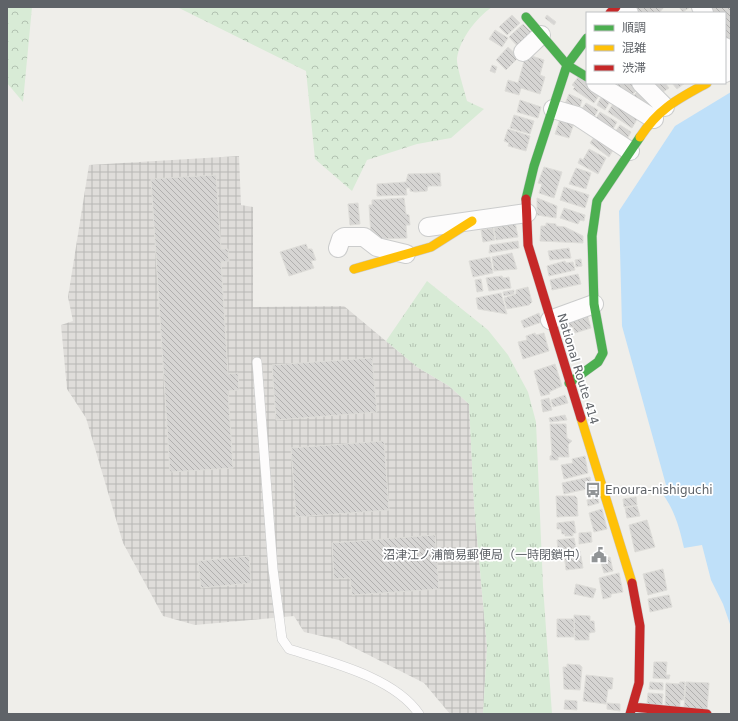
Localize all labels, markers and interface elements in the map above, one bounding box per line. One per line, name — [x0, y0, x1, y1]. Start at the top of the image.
legend — [586, 12, 726, 84]
text: 順調 — [622, 21, 646, 35]
text: 混雑 — [622, 41, 646, 55]
text: 渋滞 — [622, 61, 646, 75]
street label: National Route 414 — [554, 312, 602, 426]
bus stop icon: Enoura-nishiguchi — [584, 481, 602, 499]
place label: Enoura-nishiguchi — [605, 483, 713, 497]
public building icon: 沼津江ノ浦簡易郵便局（一時閉鎖中） — [590, 546, 608, 564]
place label: 沼津江ノ浦簡易郵便局（一時閉鎖中） — [383, 548, 587, 562]

